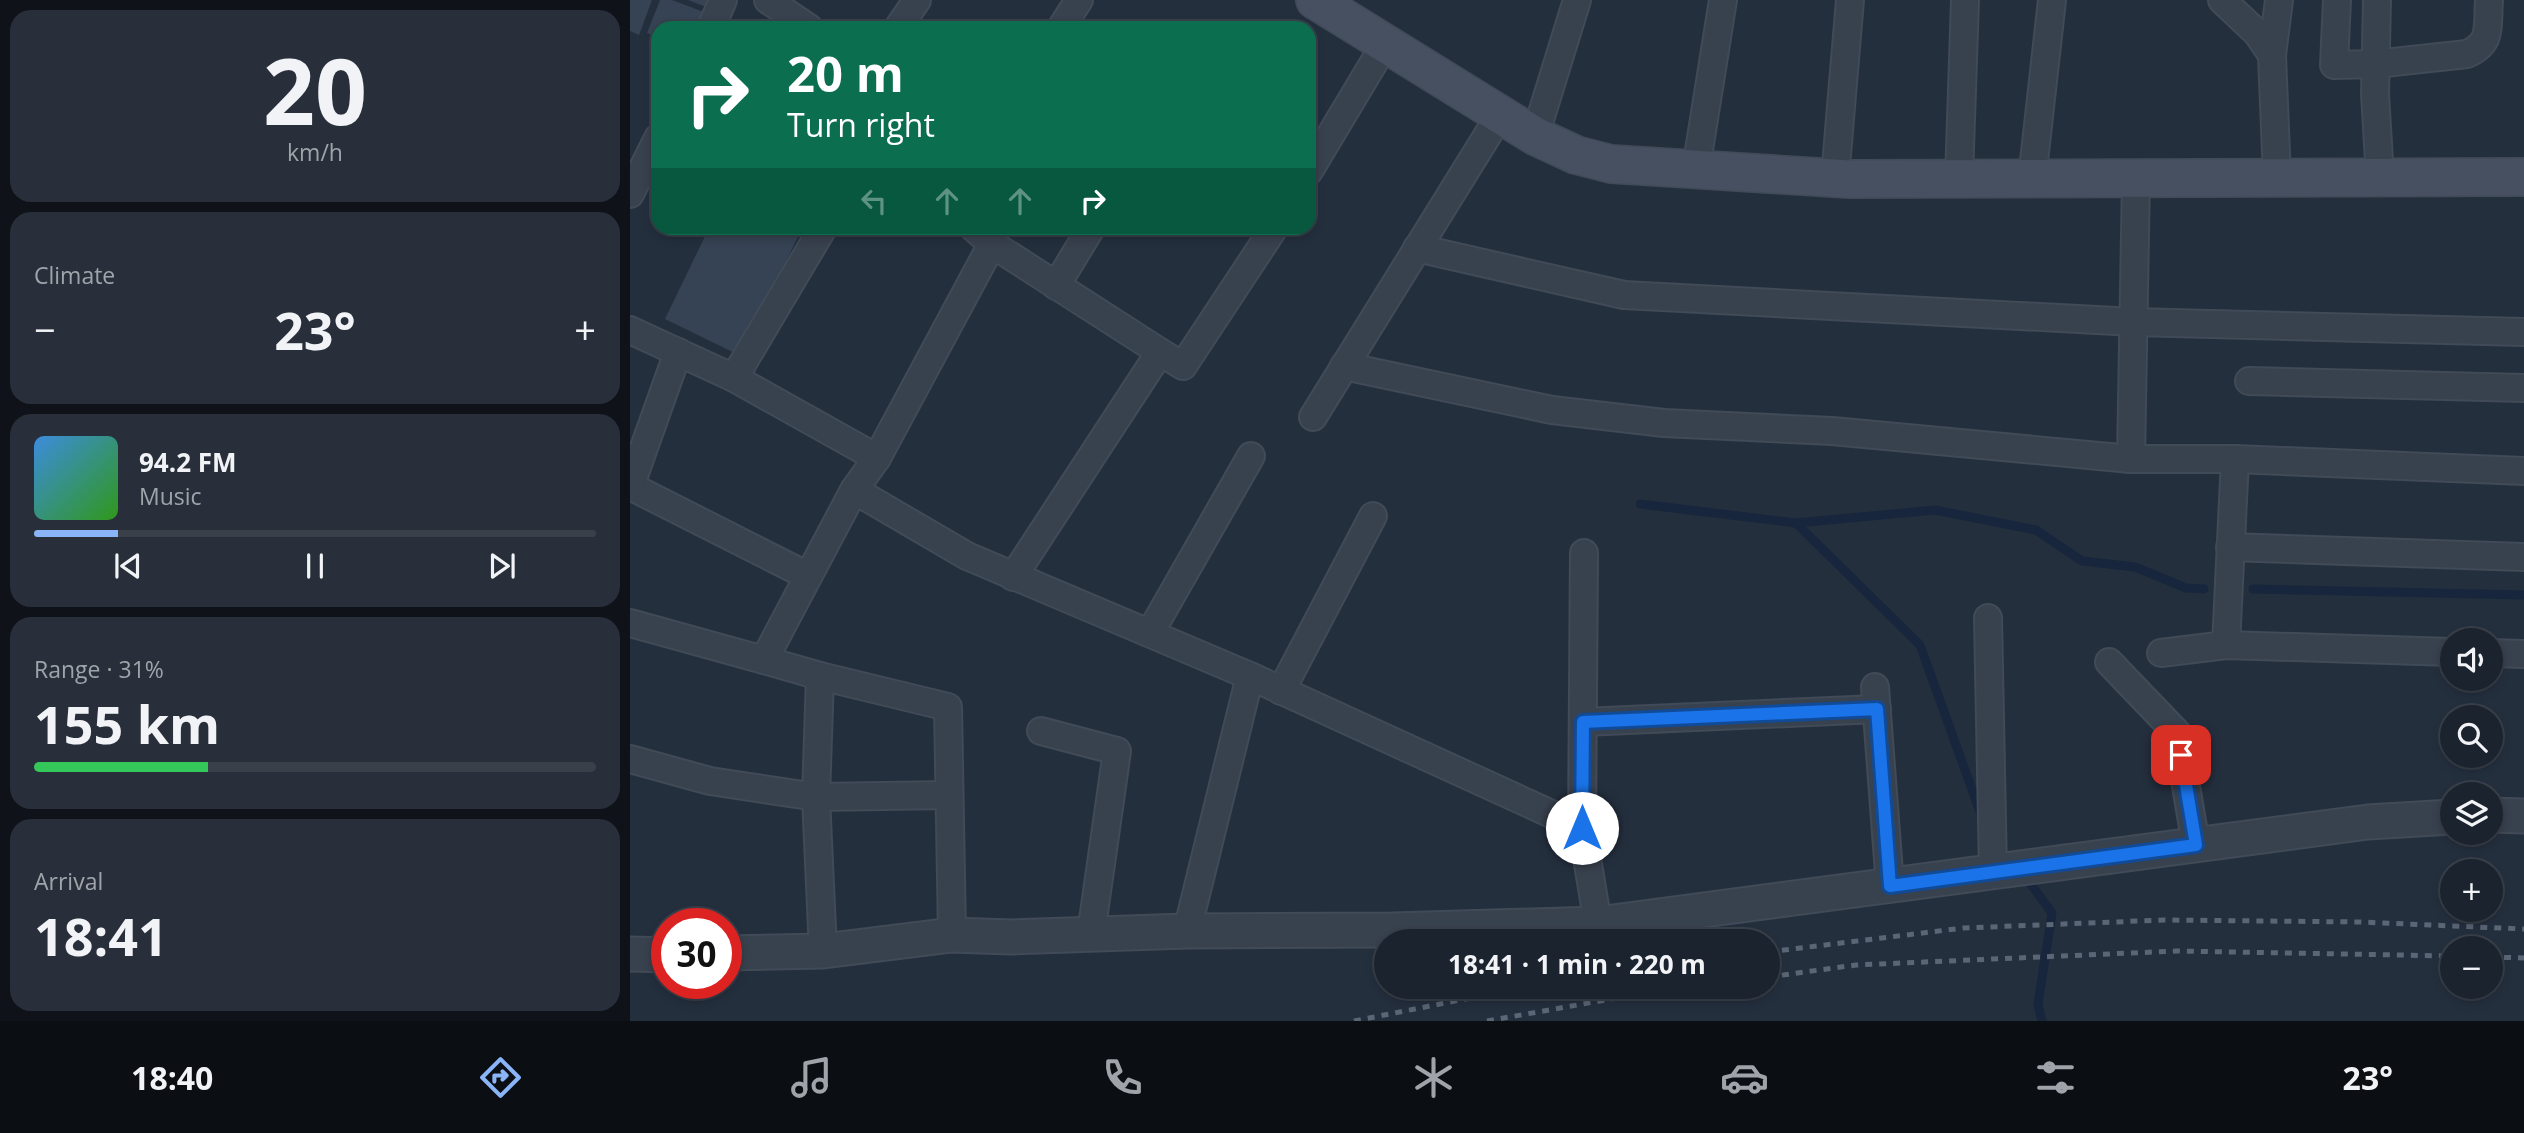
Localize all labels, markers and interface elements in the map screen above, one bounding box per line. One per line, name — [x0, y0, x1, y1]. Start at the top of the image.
text: 20 — [263, 28, 367, 152]
text: 20 m — [787, 40, 904, 106]
icon: right — [672, 49, 763, 140]
text: Turn right — [787, 103, 935, 146]
text: km/h — [287, 136, 343, 168]
icon: left — [855, 182, 893, 220]
icon: ahead — [928, 182, 966, 220]
icon: ahead — [1001, 182, 1039, 220]
icon: right — [1074, 182, 1112, 220]
text: Climate — [34, 259, 115, 291]
text: 23° — [274, 294, 356, 365]
text: − — [34, 303, 56, 355]
text: + — [574, 303, 596, 355]
text: 94.2 FM — [139, 444, 237, 480]
text: Music — [139, 480, 202, 512]
icon: previous — [109, 547, 147, 585]
icon: pause — [296, 547, 334, 585]
icon: next — [483, 547, 521, 585]
map controls — [2440, 628, 2503, 999]
button: sound — [2440, 628, 2503, 691]
text: Range · 31% — [34, 653, 164, 685]
text: 155 km — [34, 688, 220, 759]
button: search — [2440, 705, 2503, 768]
pin — [2151, 725, 2211, 785]
icon: arrive — [2162, 736, 2200, 774]
button: layers — [2440, 782, 2503, 845]
position arrow — [1545, 791, 1619, 865]
button: + — [2440, 859, 2503, 922]
text: Arrival — [34, 865, 103, 897]
text: 18:41 — [34, 900, 168, 971]
speed limit sign: 30 — [651, 908, 742, 999]
button: − — [2440, 936, 2503, 999]
text: 18:41 · 1 min · 220 m — [1448, 946, 1706, 982]
icon: directions — [476, 1053, 525, 1102]
icon: music — [787, 1053, 836, 1102]
icon: phone — [1098, 1053, 1147, 1102]
icon: climate — [1409, 1053, 1458, 1102]
icon: car — [1720, 1053, 1769, 1102]
icon: filters — [2031, 1053, 2080, 1102]
text: 18:40 — [131, 1056, 213, 1099]
text: 23° — [2343, 1056, 2393, 1099]

